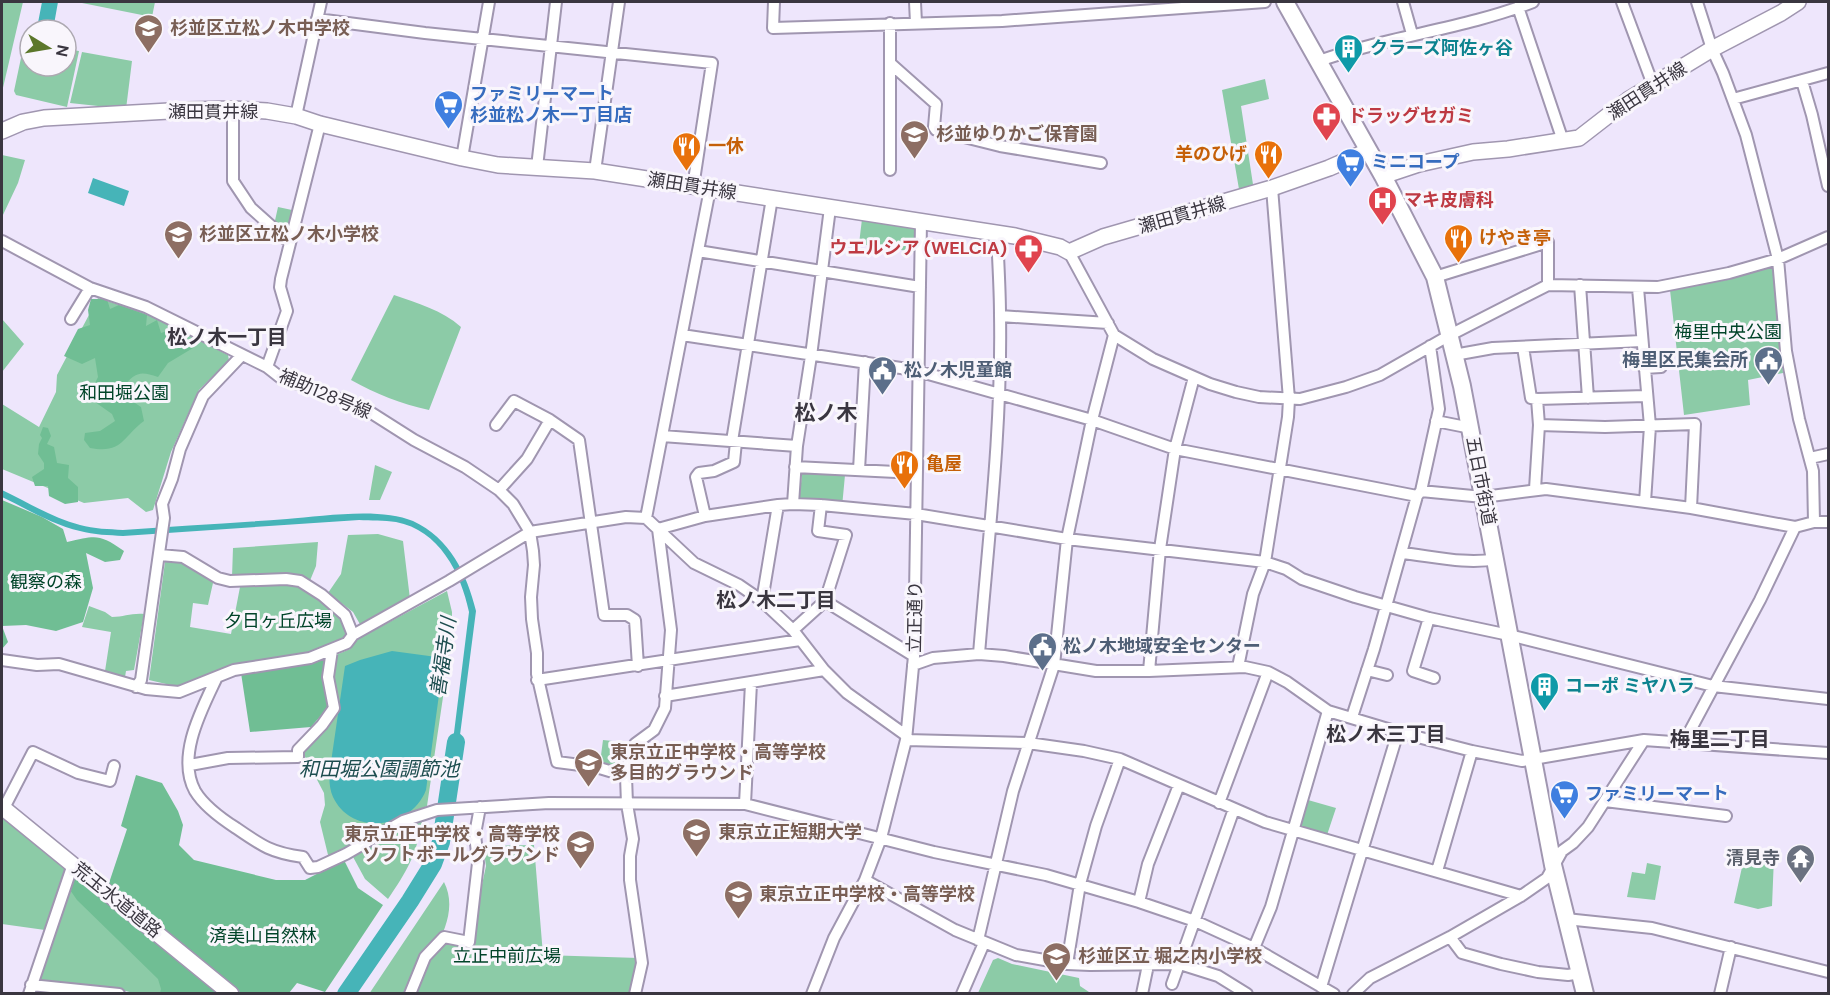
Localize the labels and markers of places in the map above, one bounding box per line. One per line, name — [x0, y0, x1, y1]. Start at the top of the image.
school or university icon: 杉並区立松ノ木中学校 — [133, 12, 165, 54]
place label: 杉並区立松ノ木中学校 — [170, 16, 350, 40]
building icon: クラーズ阿佐ヶ谷 — [1333, 32, 1365, 74]
place label: クラーズ阿佐ヶ谷 — [1370, 36, 1513, 60]
place label: ファミリーマート 杉並松ノ木一丁目店 — [470, 82, 632, 127]
supermarket icon: ファミリーマート 杉並松ノ木一丁目店 — [433, 88, 465, 130]
pharmacy icon: ドラッグセガミ — [1311, 100, 1343, 142]
place label: ドラッグセガミ — [1348, 104, 1474, 128]
school or university icon: 杉並ゆりかご保育園 — [899, 118, 931, 160]
place label: 杉並ゆりかご保育園 — [936, 122, 1098, 146]
restaurant icon: 一休 — [671, 130, 703, 172]
place label: 一休 — [708, 134, 744, 158]
restaurant icon: 羊のひげ — [1252, 138, 1284, 180]
place label: 羊のひげ — [1175, 142, 1247, 166]
supermarket icon: ミニコープ — [1334, 146, 1366, 188]
place label: ミニコープ — [1371, 150, 1460, 174]
hospital icon: マキ皮膚科 — [1367, 184, 1399, 226]
place label: マキ皮膚科 — [1404, 188, 1494, 212]
school or university icon: 杉並区立松ノ木小学校 — [162, 218, 194, 260]
place label: 杉並区立松ノ木小学校 — [199, 222, 379, 246]
restaurant icon: けやき亭 — [1442, 222, 1474, 264]
place label: けやき亭 — [1479, 226, 1551, 250]
pharmacy icon: ウエルシア (WELCIA) — [1012, 232, 1044, 274]
place label: ウエルシア (WELCIA) — [830, 236, 1007, 260]
public building icon: 梅里区民集会所 — [1753, 344, 1785, 386]
place label: 梅里区民集会所 — [1622, 348, 1748, 372]
public building icon: 松ノ木児童館 — [867, 354, 899, 396]
place label: 松ノ木児童館 — [904, 358, 1012, 382]
restaurant icon: 亀屋 — [889, 448, 921, 490]
place label: 亀屋 — [926, 452, 962, 476]
public building icon: 松ノ木地域安全センター — [1026, 630, 1058, 672]
place label: 松ノ木地域安全センター — [1063, 634, 1261, 658]
building icon: コーポ ミヤハラ — [1528, 670, 1560, 712]
place label: コーポ ミヤハラ — [1565, 674, 1695, 698]
place label: 東京立正中学校・高等学校 多目的グラウンド — [610, 740, 826, 785]
school or university icon: 東京立正中学校・高等学校 多目的グラウンド — [573, 746, 605, 788]
supermarket icon: ファミリーマート — [1548, 778, 1580, 820]
place label: ファミリーマート — [1585, 782, 1729, 806]
school or university icon: 東京立正短期大学 — [681, 816, 713, 858]
place label: 東京立正短期大学 — [718, 820, 862, 844]
place label: 東京立正中学校・高等学校 ソフトボールグラウンド — [344, 822, 560, 867]
school or university icon: 東京立正中学校・高等学校 ソフトボールグラウンド — [565, 828, 597, 870]
temple icon: 清見寺 — [1785, 842, 1817, 884]
place label: 清見寺 — [1726, 846, 1780, 870]
school or university icon: 東京立正中学校・高等学校 — [722, 878, 754, 920]
place label: 東京立正中学校・高等学校 — [759, 882, 975, 906]
school or university icon: 杉並区立 堀之内小学校 — [1041, 940, 1073, 982]
place label: 杉並区立 堀之内小学校 — [1078, 944, 1262, 968]

